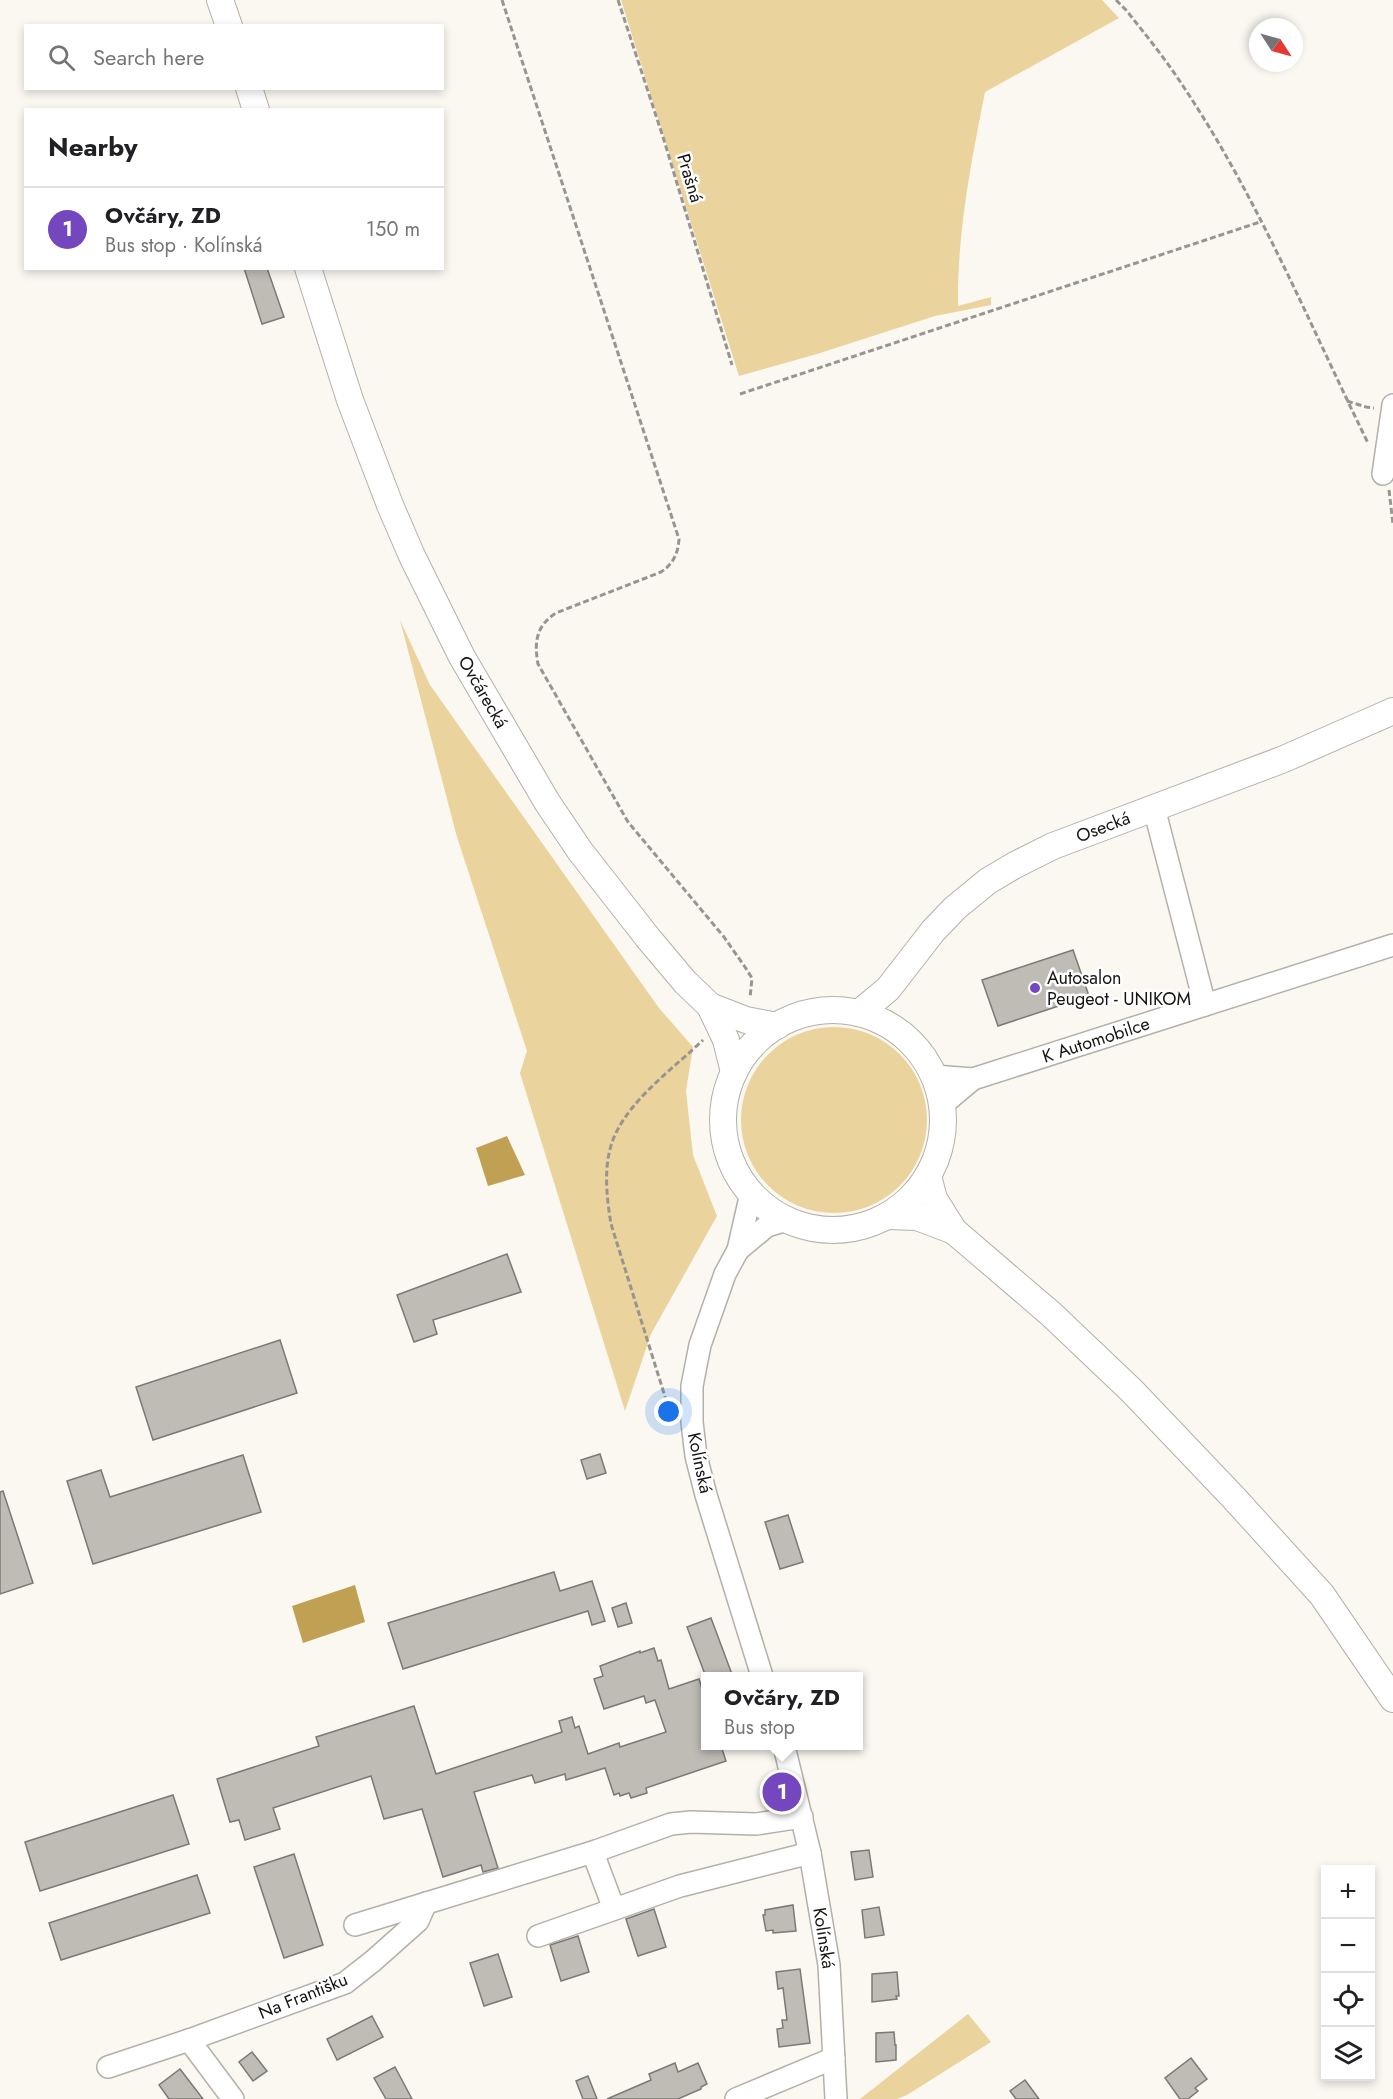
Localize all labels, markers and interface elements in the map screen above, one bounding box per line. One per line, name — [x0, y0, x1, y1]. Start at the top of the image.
north arrow — [1249, 18, 1303, 72]
search box — [24, 24, 444, 90]
icon: search — [45, 41, 78, 74]
text: Search here — [93, 41, 204, 73]
text: Nearby — [48, 128, 137, 166]
street label: Prašná — [670, 150, 710, 206]
text: Ovčáry, ZD — [105, 199, 221, 231]
text: 1 — [62, 215, 73, 244]
text: 150 m — [366, 215, 420, 244]
text: Bus stop · Kolínská — [105, 231, 262, 260]
street label: Ovčárecká — [452, 651, 514, 733]
street label: Osecká — [1072, 805, 1134, 849]
place label: Autosalon Peugeot - UNIKOM — [1047, 965, 1191, 1012]
marker: Autosalon Peugeot - UNIKOM — [1028, 981, 1042, 995]
street label: K Automobilce — [1039, 1010, 1153, 1070]
your location — [654, 1397, 683, 1426]
street label: Kolínská — [681, 1430, 719, 1496]
popup — [701, 1672, 863, 1750]
text: Ovčáry, ZD — [724, 1681, 840, 1713]
text: Bus stop — [724, 1713, 795, 1742]
pin: 1 — [762, 1770, 802, 1814]
map controls — [1321, 1865, 1375, 2081]
button: + — [1321, 1865, 1375, 1919]
street label: Kolínská — [806, 1906, 842, 1970]
button: − — [1321, 1919, 1375, 1973]
street label: Na Františku — [254, 1966, 352, 2026]
button: locate — [1321, 1973, 1375, 2027]
button: layers — [1321, 2027, 1375, 2081]

